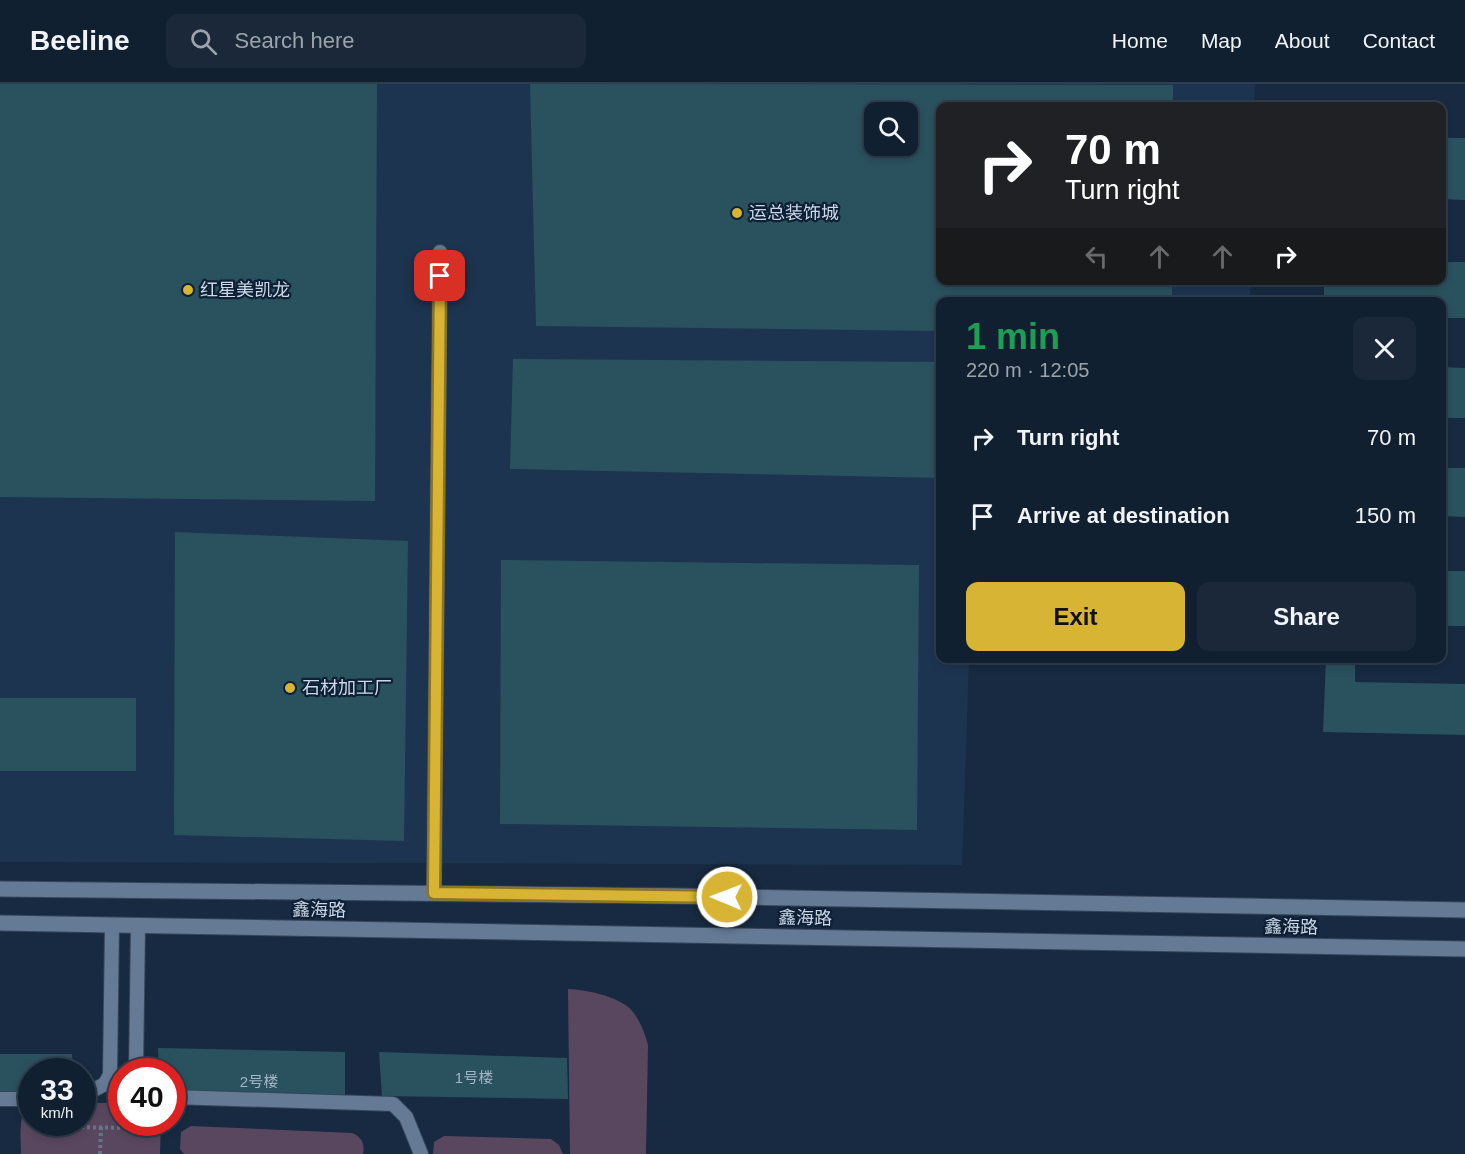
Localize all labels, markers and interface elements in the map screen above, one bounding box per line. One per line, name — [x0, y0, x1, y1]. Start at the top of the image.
search box — [166, 14, 586, 68]
text: Beeline — [30, 25, 130, 56]
icon: search — [187, 25, 220, 58]
text: Search here — [235, 28, 354, 53]
text: Home — [1112, 29, 1168, 52]
text: Map — [1201, 29, 1242, 52]
text: About — [1275, 29, 1330, 52]
text: Contact — [1363, 29, 1435, 52]
map controls — [864, 102, 918, 156]
button: search — [864, 102, 918, 156]
icon: right — [966, 126, 1044, 204]
text: 70 m — [1065, 126, 1161, 173]
text: Turn right — [1065, 175, 1180, 205]
place label: 运总装饰城 — [749, 203, 839, 223]
marker: 运总装饰城 — [730, 206, 744, 220]
icon: left — [1080, 240, 1113, 273]
icon: ahead — [1143, 240, 1176, 273]
icon: ahead — [1206, 240, 1239, 273]
icon: right — [1269, 240, 1302, 273]
pin — [414, 250, 465, 301]
icon: arrive — [423, 259, 456, 292]
place label: 红星美凯龙 — [200, 280, 290, 300]
marker: 红星美凯龙 — [181, 283, 195, 297]
text: 1 min — [966, 316, 1060, 357]
button: close — [1353, 317, 1416, 380]
text: 220 m · 12:05 — [966, 359, 1089, 381]
icon: right — [966, 422, 999, 455]
text: Turn right — [1017, 425, 1119, 450]
text: 70 m — [1367, 425, 1416, 450]
icon: arrive — [966, 500, 999, 533]
text: Arrive at destination — [1017, 503, 1230, 528]
text: 150 m — [1355, 503, 1416, 528]
button: Exit — [966, 582, 1185, 651]
button: Share — [1197, 582, 1416, 651]
place label: 石材加工厂 — [302, 678, 392, 698]
marker: 石材加工厂 — [283, 681, 297, 695]
position arrow — [695, 865, 759, 929]
street label: 鑫海路 — [292, 900, 346, 920]
street label: 鑫海路 — [778, 908, 832, 928]
street label: 鑫海路 — [1264, 917, 1318, 937]
speed limit sign: 40 — [108, 1058, 186, 1136]
house number: 1号楼 — [455, 1069, 493, 1086]
text: 33 — [40, 1073, 74, 1106]
house number: 2号楼 — [240, 1073, 278, 1090]
text: km/h — [41, 1104, 73, 1121]

